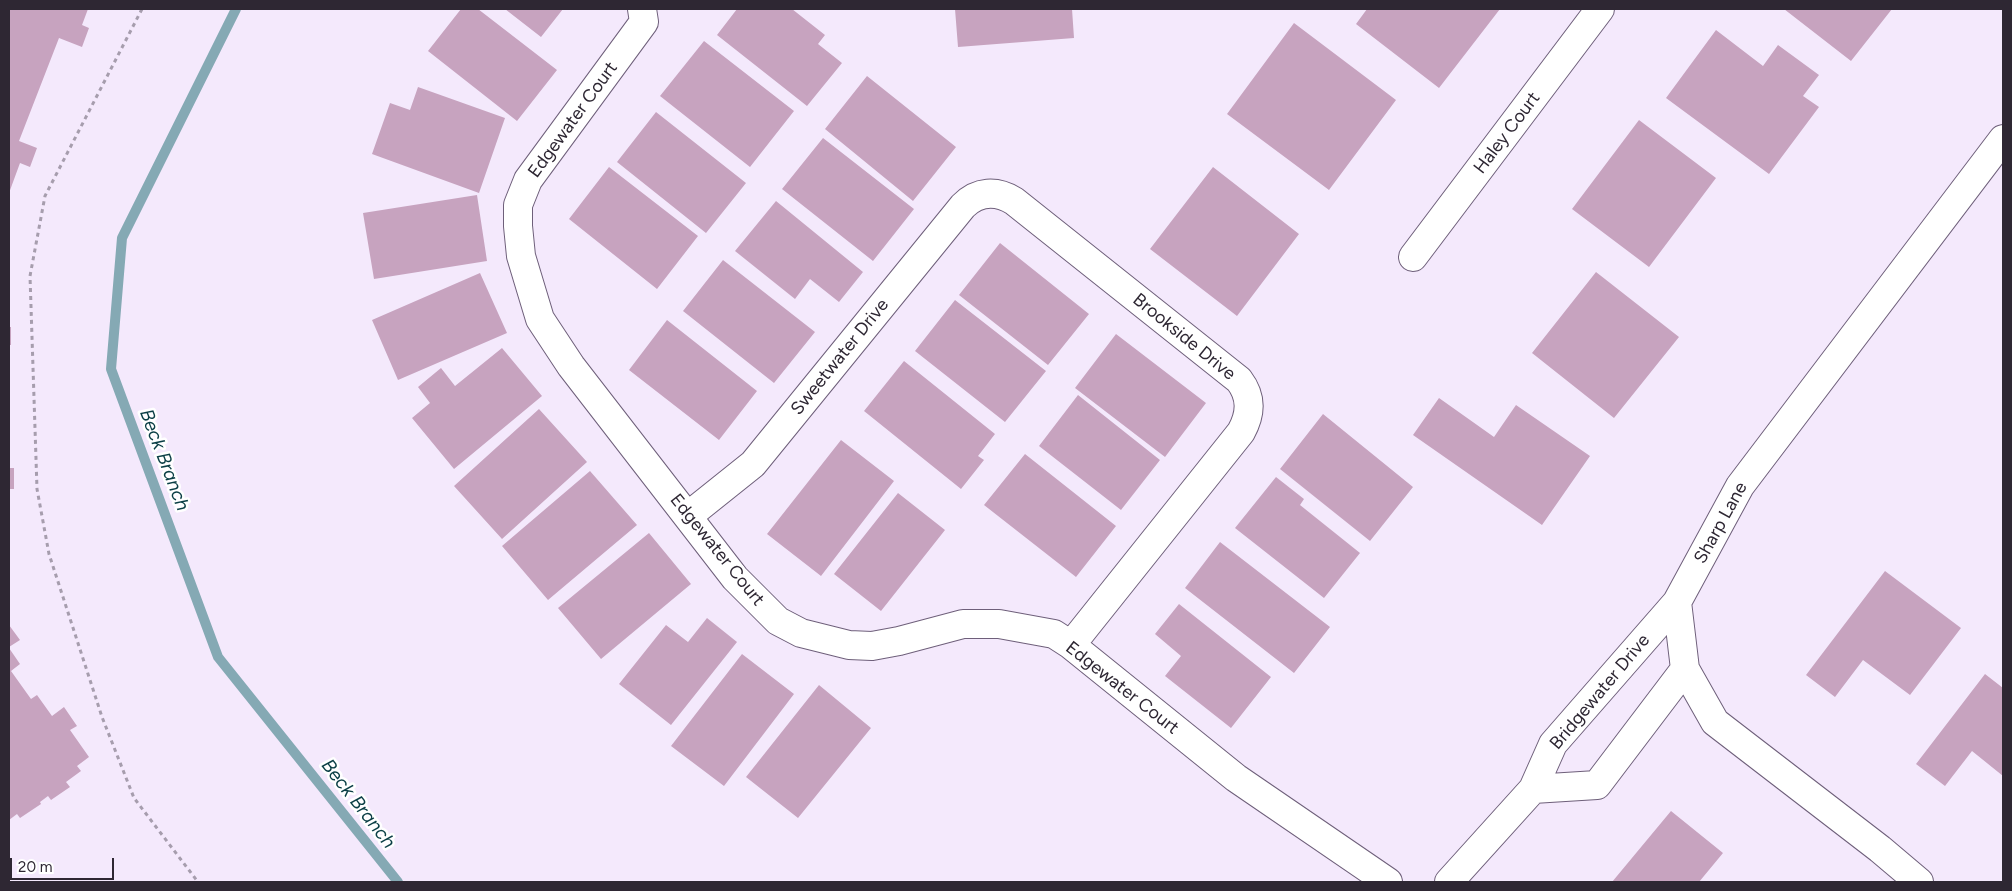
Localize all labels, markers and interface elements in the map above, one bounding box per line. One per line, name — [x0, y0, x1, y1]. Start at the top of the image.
street label: Edgewater Court — [524, 58, 622, 182]
street label: Haley Court — [1469, 88, 1545, 178]
street label: Brookside Drive — [1128, 289, 1240, 385]
street label: Sweetwater Drive — [787, 295, 893, 419]
water label: Beck Branch — [134, 406, 194, 514]
street label: Sharp Lane — [1690, 478, 1752, 568]
street label: Edgewater Court — [665, 490, 769, 610]
street label: Bridgewater Drive — [1546, 630, 1654, 754]
street label: Edgewater Court — [1061, 637, 1183, 739]
water label: Beck Branch — [316, 755, 400, 853]
scale bar — [12, 848, 116, 880]
text: 20 m — [18, 858, 52, 876]

